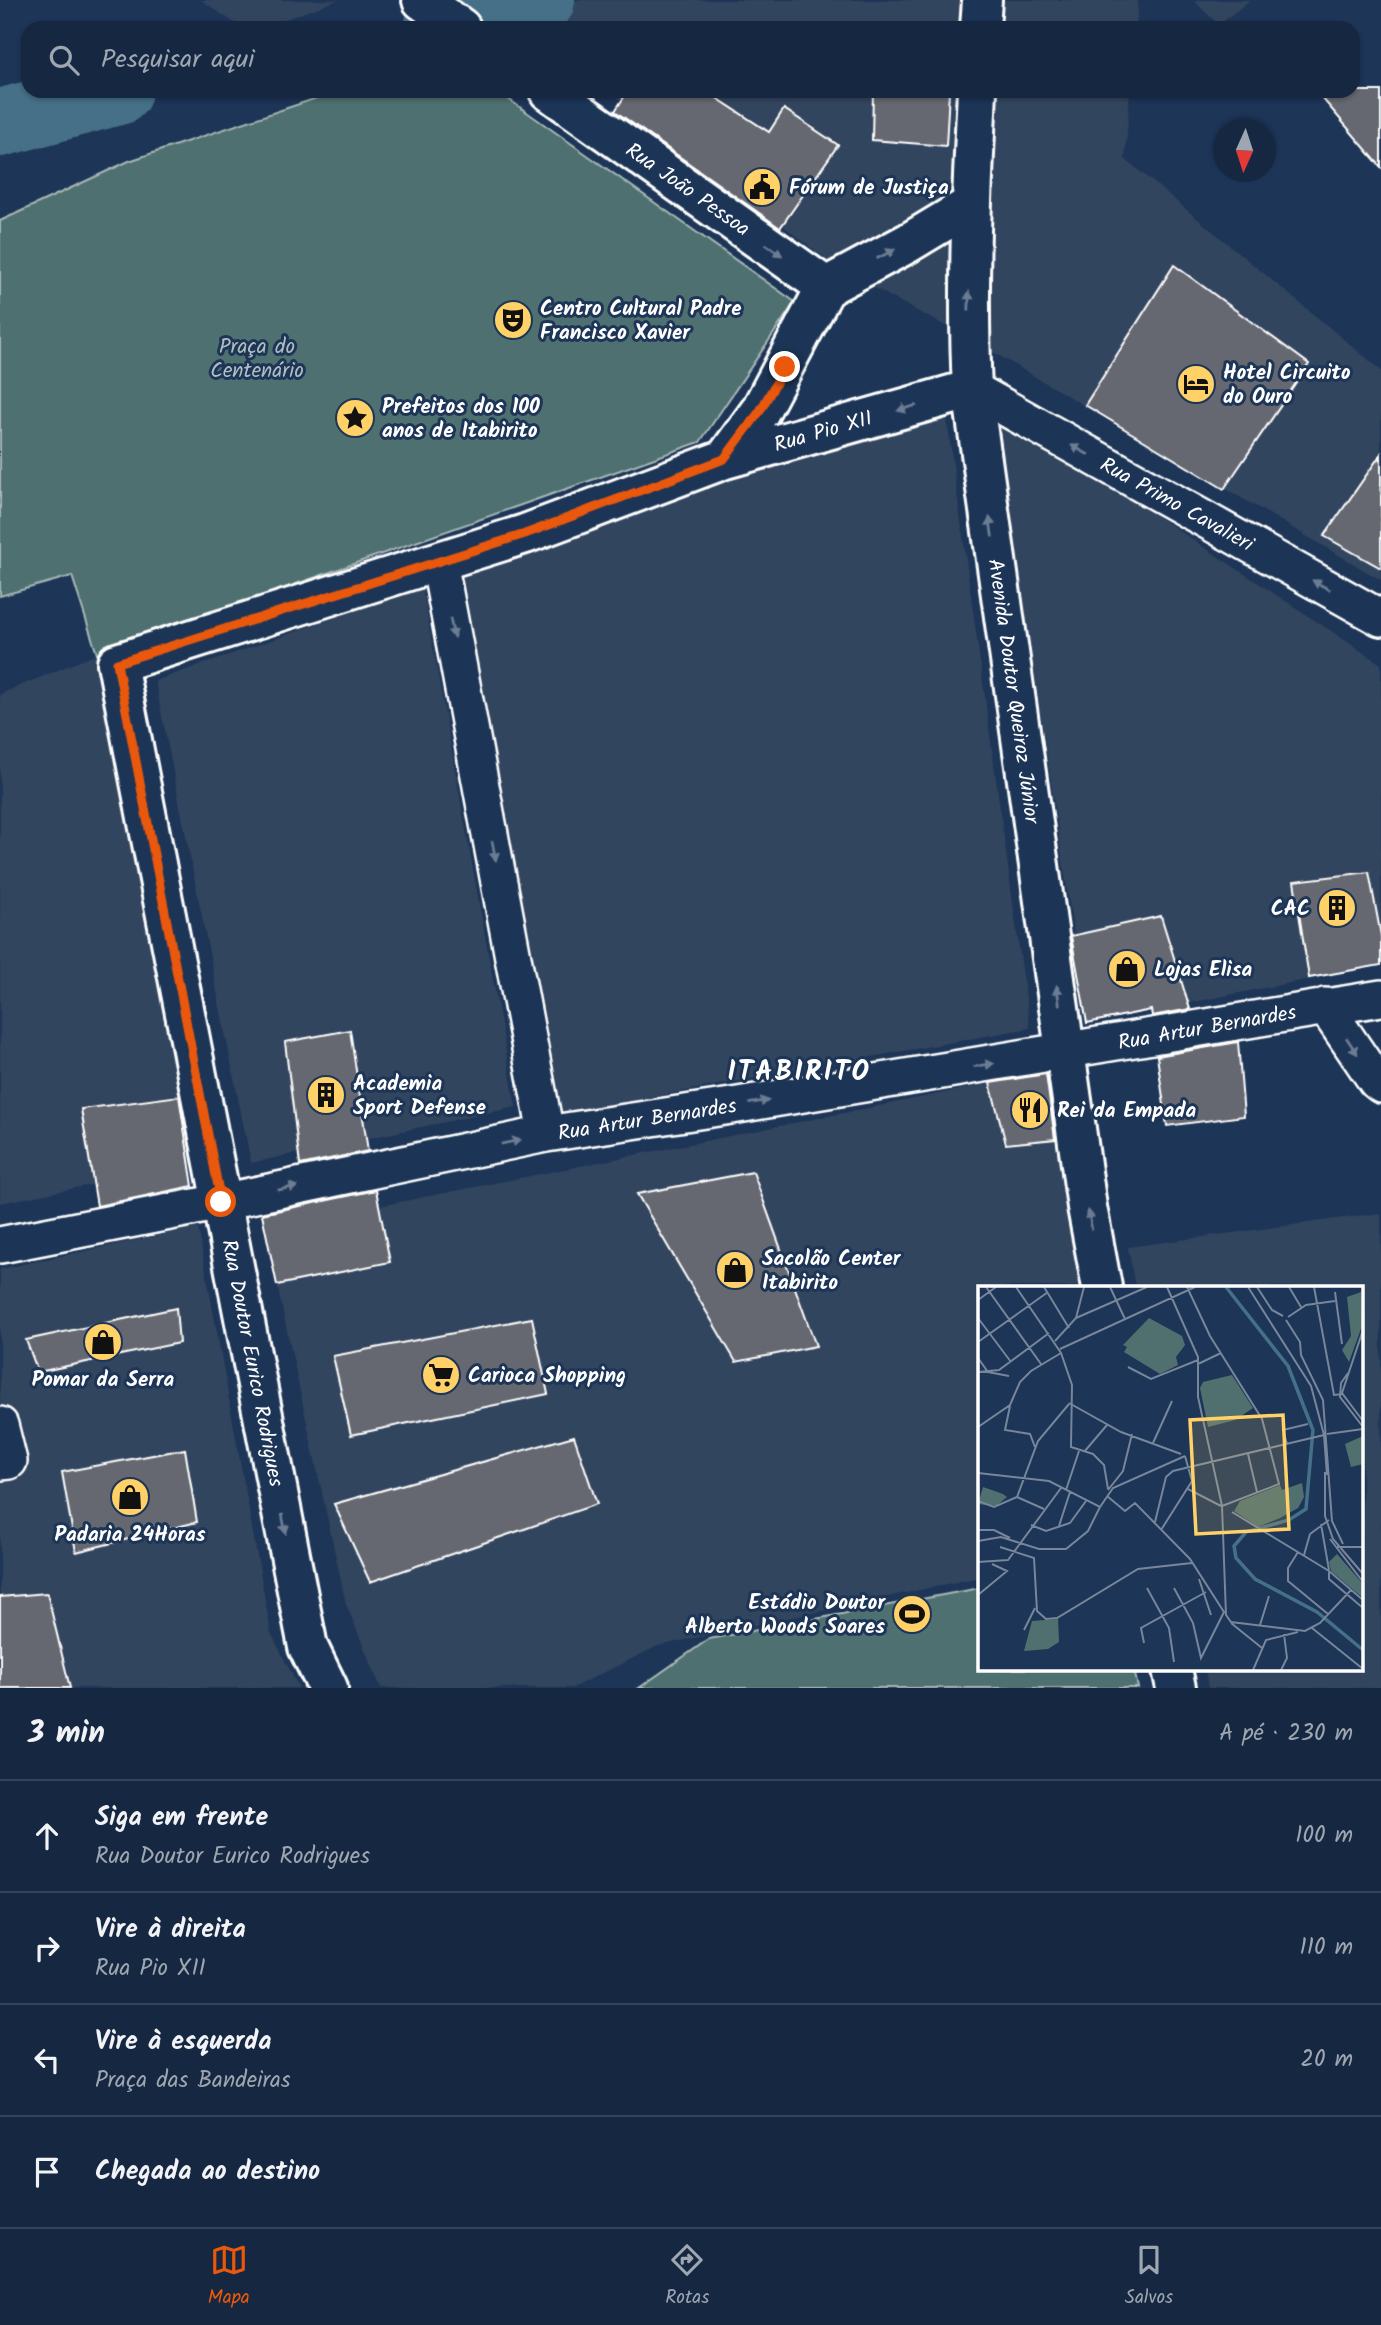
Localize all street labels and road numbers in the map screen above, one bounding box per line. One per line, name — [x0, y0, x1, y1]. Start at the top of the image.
street label: Rua João Pessoa — [618, 135, 756, 246]
street label: Rua Pio XII — [770, 403, 877, 462]
street label: Rua Primo Cavalieri — [1093, 449, 1260, 562]
street label: Avenida Doutor Queiroz Júnior — [978, 557, 1048, 827]
street label: Rua Artur Bernardes — [1115, 997, 1299, 1060]
street label: Rua Artur Bernardes — [555, 1090, 739, 1151]
street label: Rua Doutor Eurico Rodrigues — [211, 1237, 292, 1490]

